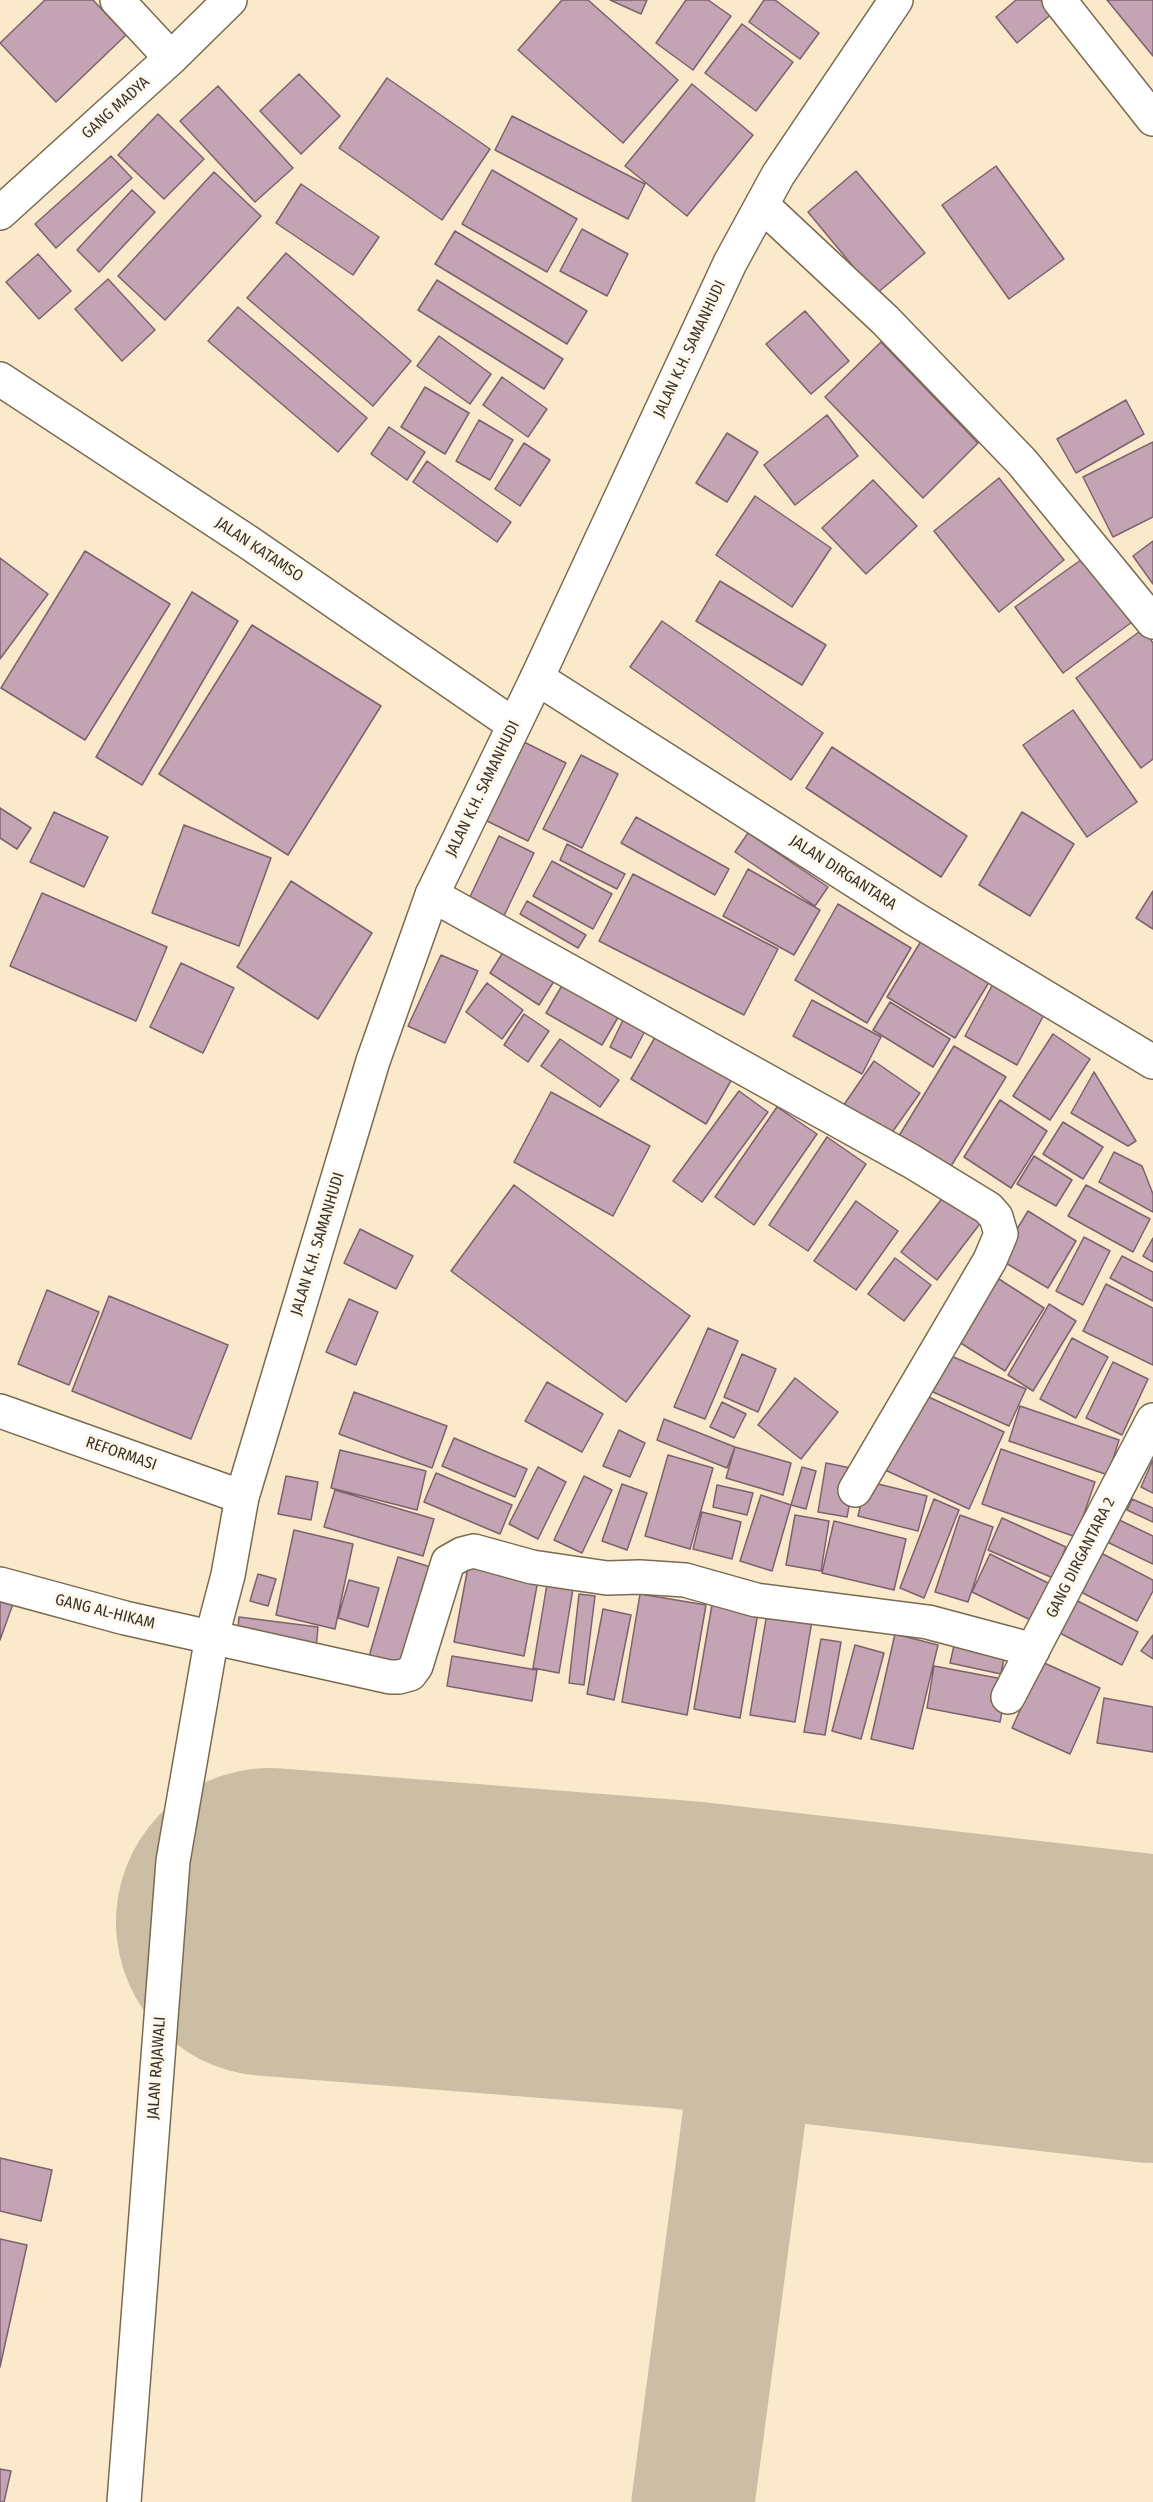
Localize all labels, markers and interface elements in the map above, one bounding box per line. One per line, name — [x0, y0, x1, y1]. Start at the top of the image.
street label: GANG MADYA — [78, 73, 154, 143]
street label: JALAN K.H. SAMANHUDI — [650, 277, 730, 421]
street label: JALAN KATAMSO — [211, 514, 307, 586]
street label: JALAN K.H. SAMANHUDI — [442, 718, 524, 860]
street label: JALAN DIRGANTARA — [786, 831, 900, 915]
street label: JALAN K.H. SAMANHUDI — [287, 1170, 349, 1318]
street label: REFORMASI — [83, 1433, 159, 1475]
street label: GANG DIRGANTARA 2 — [1042, 1495, 1120, 1621]
street label: GANG AL-HIKAM — [53, 1590, 157, 1634]
street label: JALAN RAJAWALI — [144, 2016, 170, 2120]

